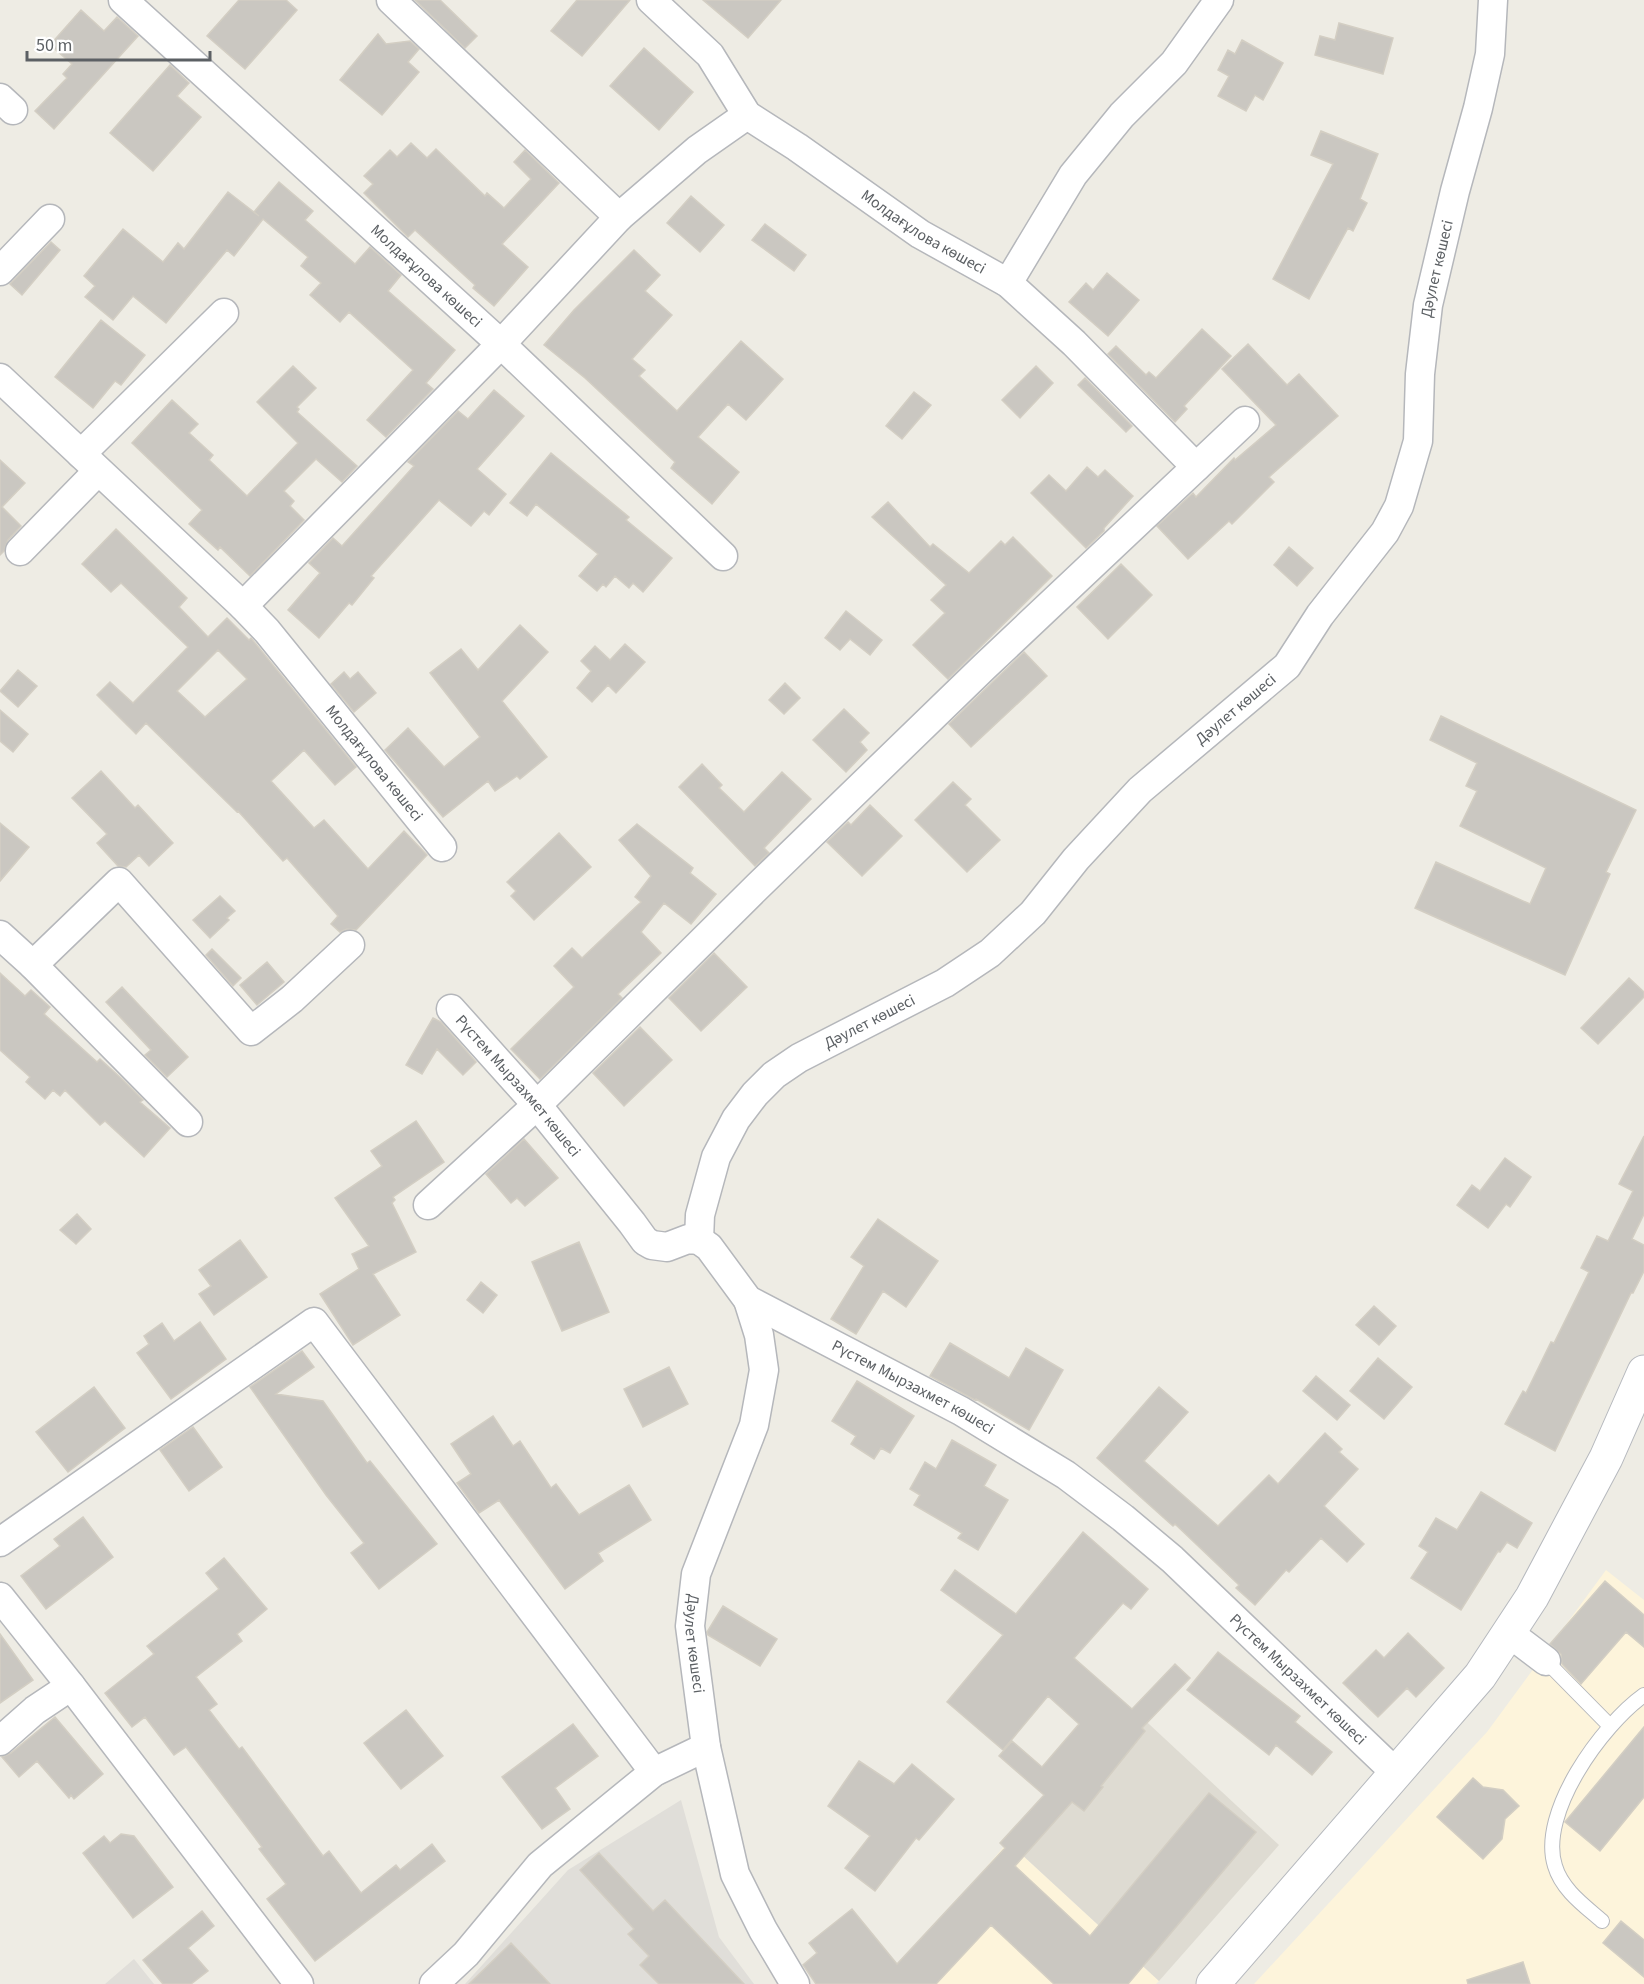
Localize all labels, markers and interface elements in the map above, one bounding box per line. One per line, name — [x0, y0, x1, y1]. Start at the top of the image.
scale bar — [27, 24, 210, 62]
text: 50 m — [36, 33, 72, 58]
street label: Молдағұлова көшесі — [856, 185, 990, 279]
street label: Дәулет көшесі — [1416, 218, 1459, 319]
street label: Молдағұлова көшесі — [366, 219, 487, 332]
street label: Дәулет көшесі — [1191, 669, 1281, 750]
street label: Молдағұлова көшесі — [320, 700, 428, 826]
street label: Дәулет көшесі — [820, 989, 919, 1054]
street label: Рүстем Мырзахмет көшесі — [450, 1010, 586, 1162]
street label: Рүстем Мырзахмет көшесі — [828, 1335, 999, 1440]
street label: Дәулет көшесі — [679, 1593, 710, 1695]
street label: Рүстем Мырзахмет көшесі — [1225, 1609, 1371, 1750]

